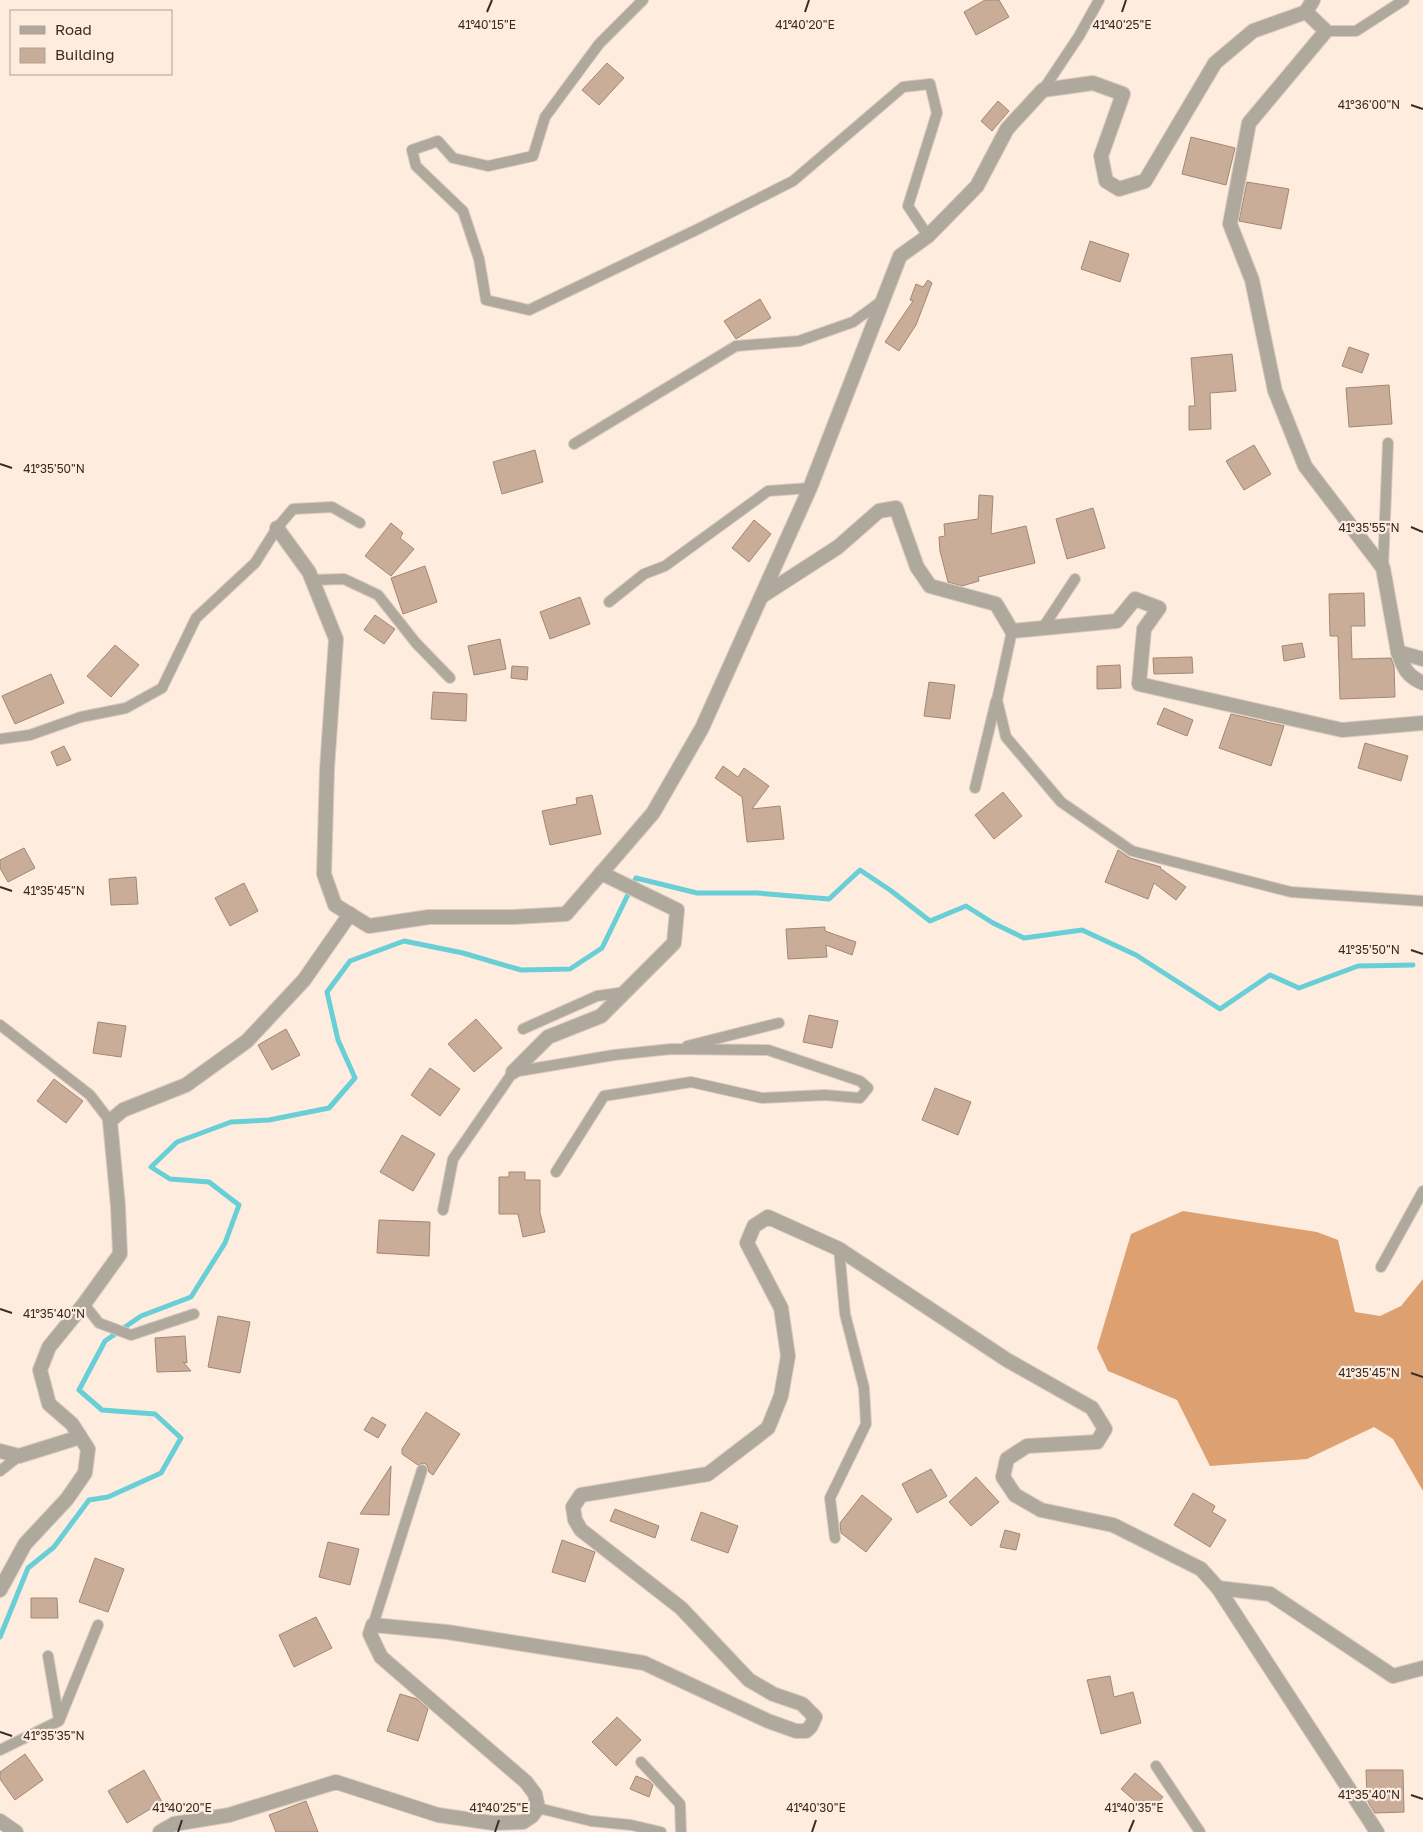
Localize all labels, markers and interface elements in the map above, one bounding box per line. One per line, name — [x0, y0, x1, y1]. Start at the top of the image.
legend — [10, 10, 172, 75]
text: 41°40'15"E — [458, 17, 516, 32]
text: 41°40'20"E — [775, 17, 835, 32]
text: 41°40'25"E — [1092, 17, 1152, 32]
text: Road — [55, 20, 92, 38]
text: Building — [55, 45, 115, 63]
text: 41°36'00"N — [1338, 97, 1400, 112]
text: 41°35'50"N — [23, 461, 85, 476]
text: 41°35'55"N — [1338, 520, 1400, 535]
text: 41°35'45"N — [23, 883, 85, 898]
text: 41°35'50"N — [1338, 942, 1400, 957]
text: 41°35'40"N — [23, 1306, 85, 1321]
text: 41°35'45"N — [1338, 1365, 1400, 1380]
text: 41°35'35"N — [23, 1728, 85, 1743]
text: 41°35'40"N — [1338, 1787, 1400, 1802]
text: 41°40'20"E — [152, 1800, 212, 1815]
text: 41°40'25"E — [469, 1800, 529, 1815]
text: 41°40'30"E — [786, 1800, 846, 1815]
text: 41°40'35"E — [1104, 1800, 1164, 1815]

